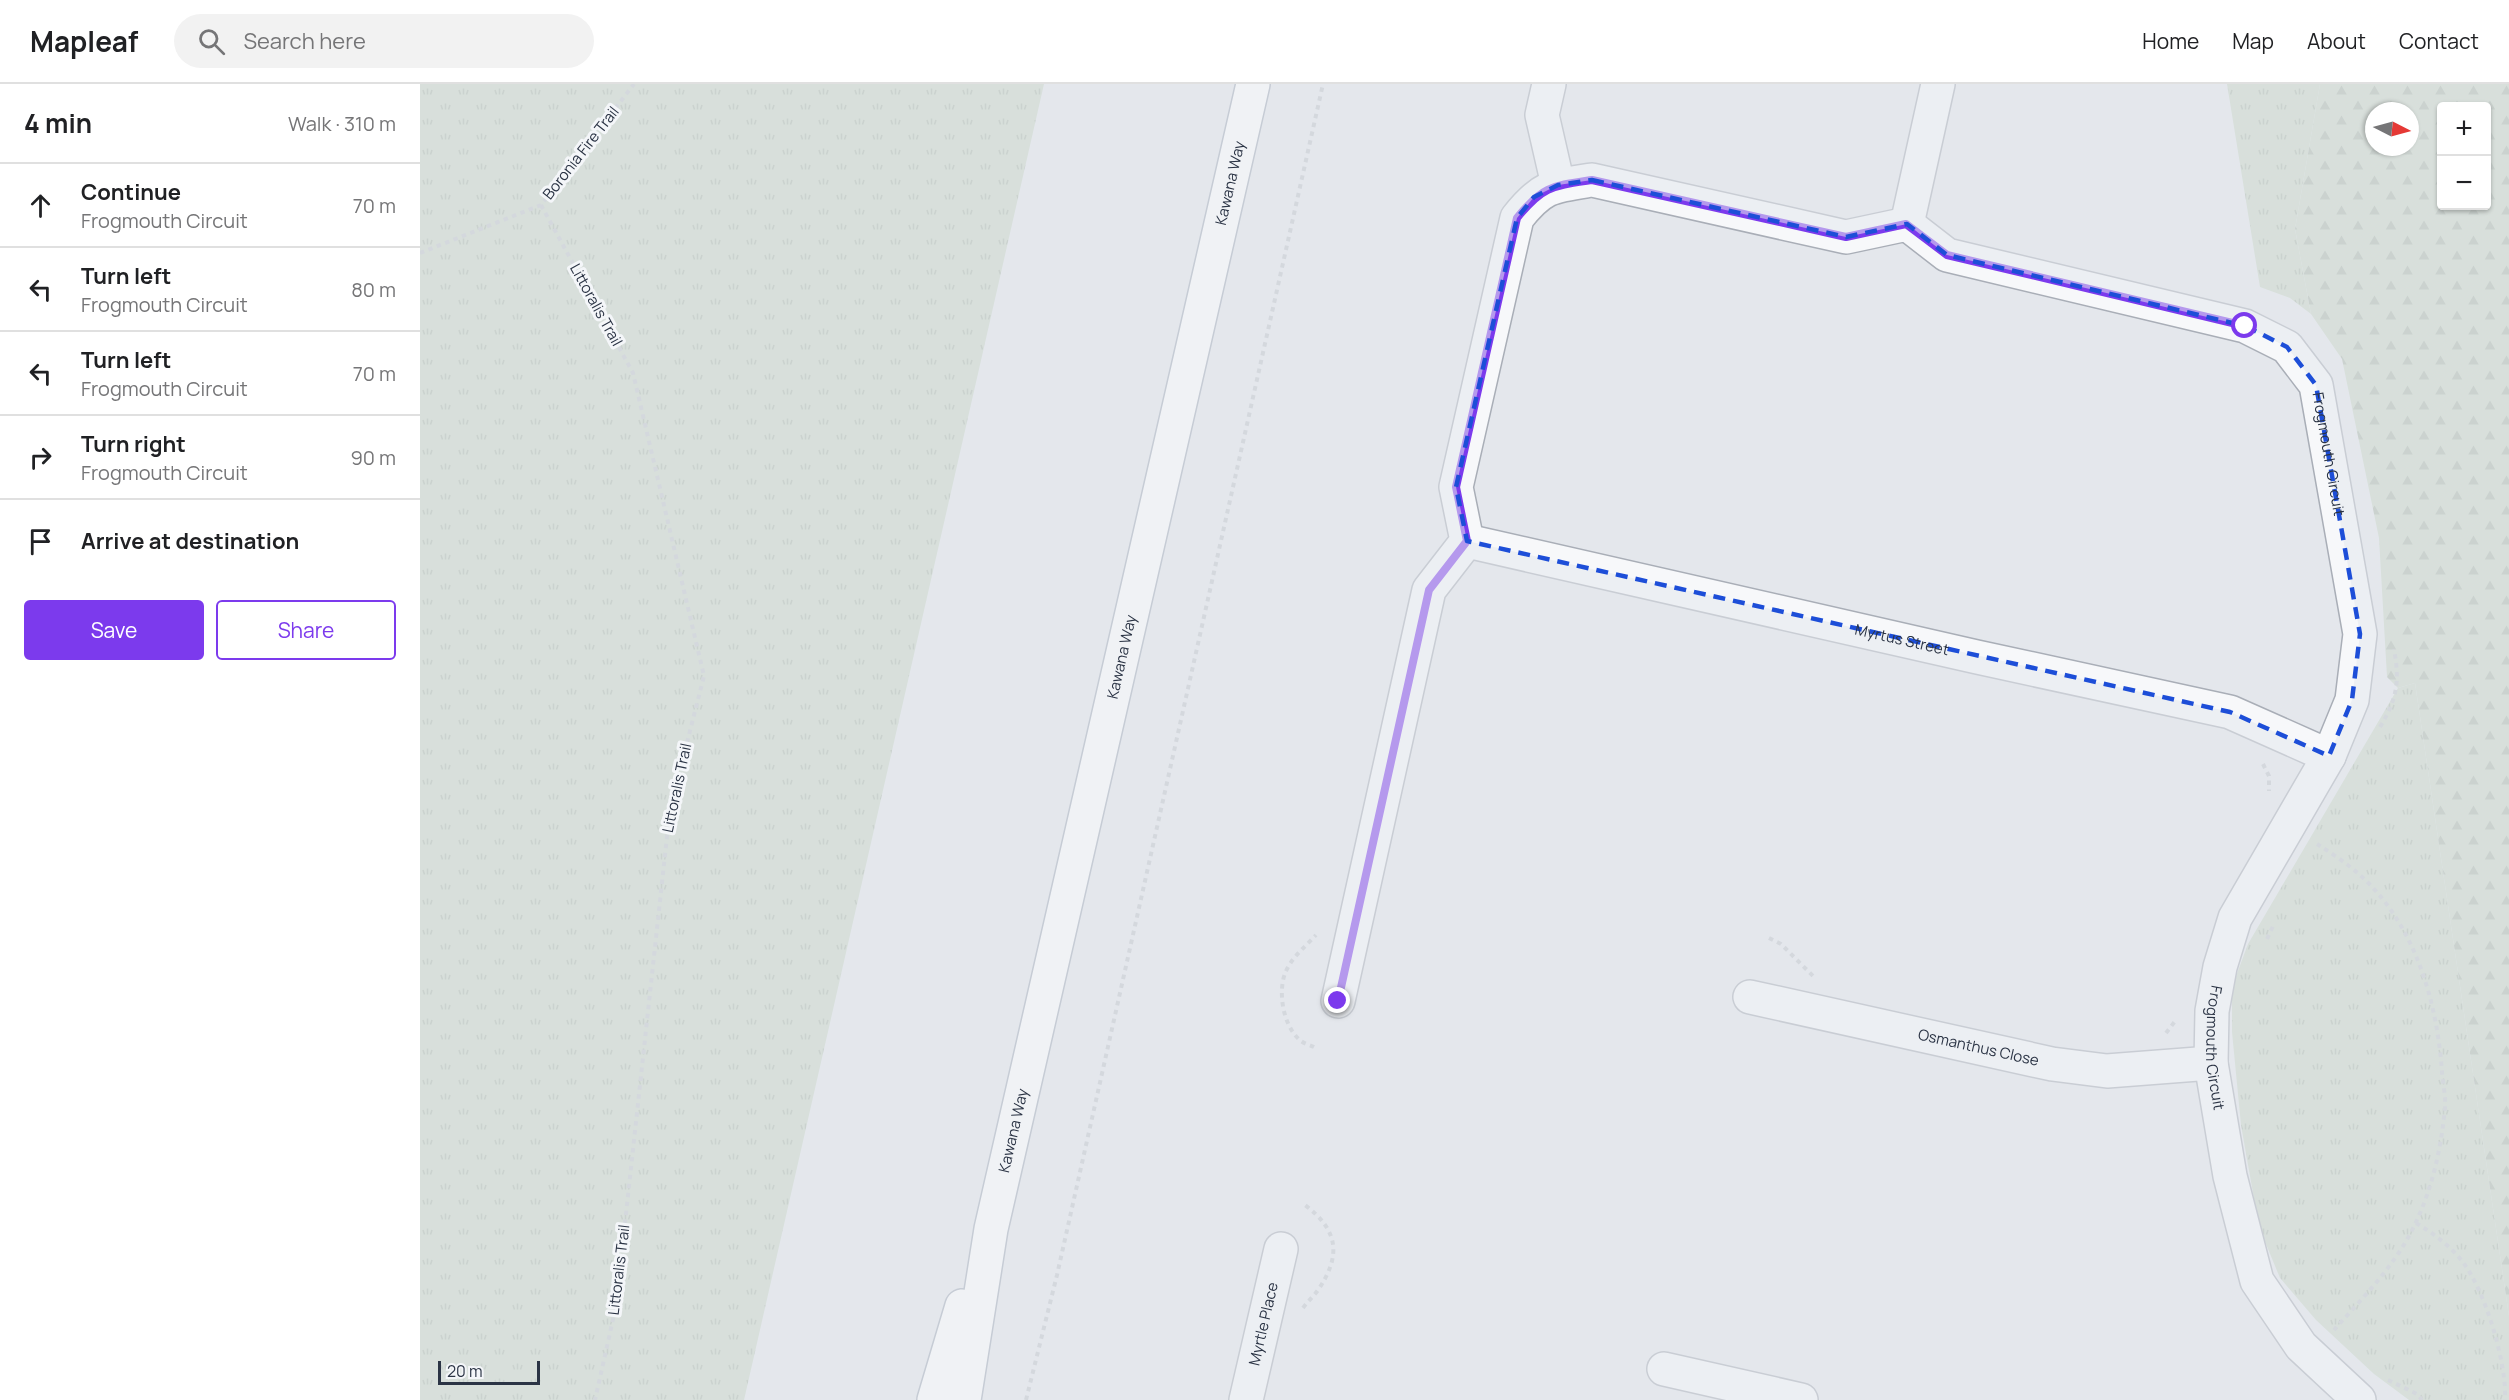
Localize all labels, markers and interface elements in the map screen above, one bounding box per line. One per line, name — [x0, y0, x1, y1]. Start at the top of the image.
search box — [174, 14, 594, 68]
text: Mapleaf — [30, 22, 138, 60]
icon: search — [195, 25, 228, 58]
text: Search here — [243, 26, 366, 56]
text: Home — [2142, 27, 2199, 55]
text: Map — [2232, 27, 2274, 55]
text: About — [2307, 27, 2366, 55]
text: Contact — [2399, 27, 2479, 55]
street label: Boronia Fire Trail — [538, 102, 624, 204]
north arrow — [2365, 102, 2419, 156]
map controls — [2437, 102, 2491, 210]
button: + — [2437, 102, 2491, 156]
text: 4 min — [24, 105, 92, 141]
text: Walk · 310 m — [288, 110, 396, 137]
street label: Kawana Way — [1210, 139, 1250, 227]
button: − — [2437, 156, 2491, 210]
text: Continue — [81, 177, 181, 207]
icon: ahead — [24, 189, 57, 222]
text: 70 m — [353, 192, 396, 219]
text: Frogmouth Circuit — [81, 207, 248, 234]
street label: Littoralis Trail — [565, 260, 628, 350]
text: Turn left — [81, 261, 171, 291]
icon: left — [24, 273, 57, 306]
text: 80 m — [351, 276, 396, 303]
text: Frogmouth Circuit — [81, 291, 248, 318]
route start — [2231, 312, 2257, 338]
text: Turn left — [81, 345, 171, 375]
icon: left — [24, 357, 57, 390]
text: 70 m — [353, 360, 396, 387]
text: Frogmouth Circuit — [81, 375, 248, 402]
street label: Frogmouth Circuit — [2307, 390, 2350, 517]
text: Turn right — [81, 429, 186, 459]
icon: right — [24, 441, 57, 474]
text: 90 m — [350, 444, 396, 471]
text: Frogmouth Circuit — [81, 459, 248, 486]
icon: arrive — [24, 525, 57, 558]
text: Arrive at destination — [81, 526, 299, 556]
button: Save — [24, 600, 204, 660]
button: Share — [216, 600, 396, 660]
street label: Kawana Way — [1102, 613, 1141, 701]
street label: Myrtus Street — [1853, 619, 1951, 660]
street label: Littoralis Trail — [657, 741, 696, 835]
street label: Frogmouth Circuit — [2201, 984, 2230, 1112]
route end — [1324, 987, 1350, 1013]
street label: Osmanthus Close — [1916, 1024, 2041, 1071]
street label: Kawana Way — [993, 1086, 1033, 1175]
street label: Littoralis Trail — [603, 1223, 634, 1316]
street label: Myrtle Place — [1243, 1280, 1283, 1368]
scale bar — [438, 1358, 540, 1386]
text: 20 m — [447, 1360, 483, 1382]

